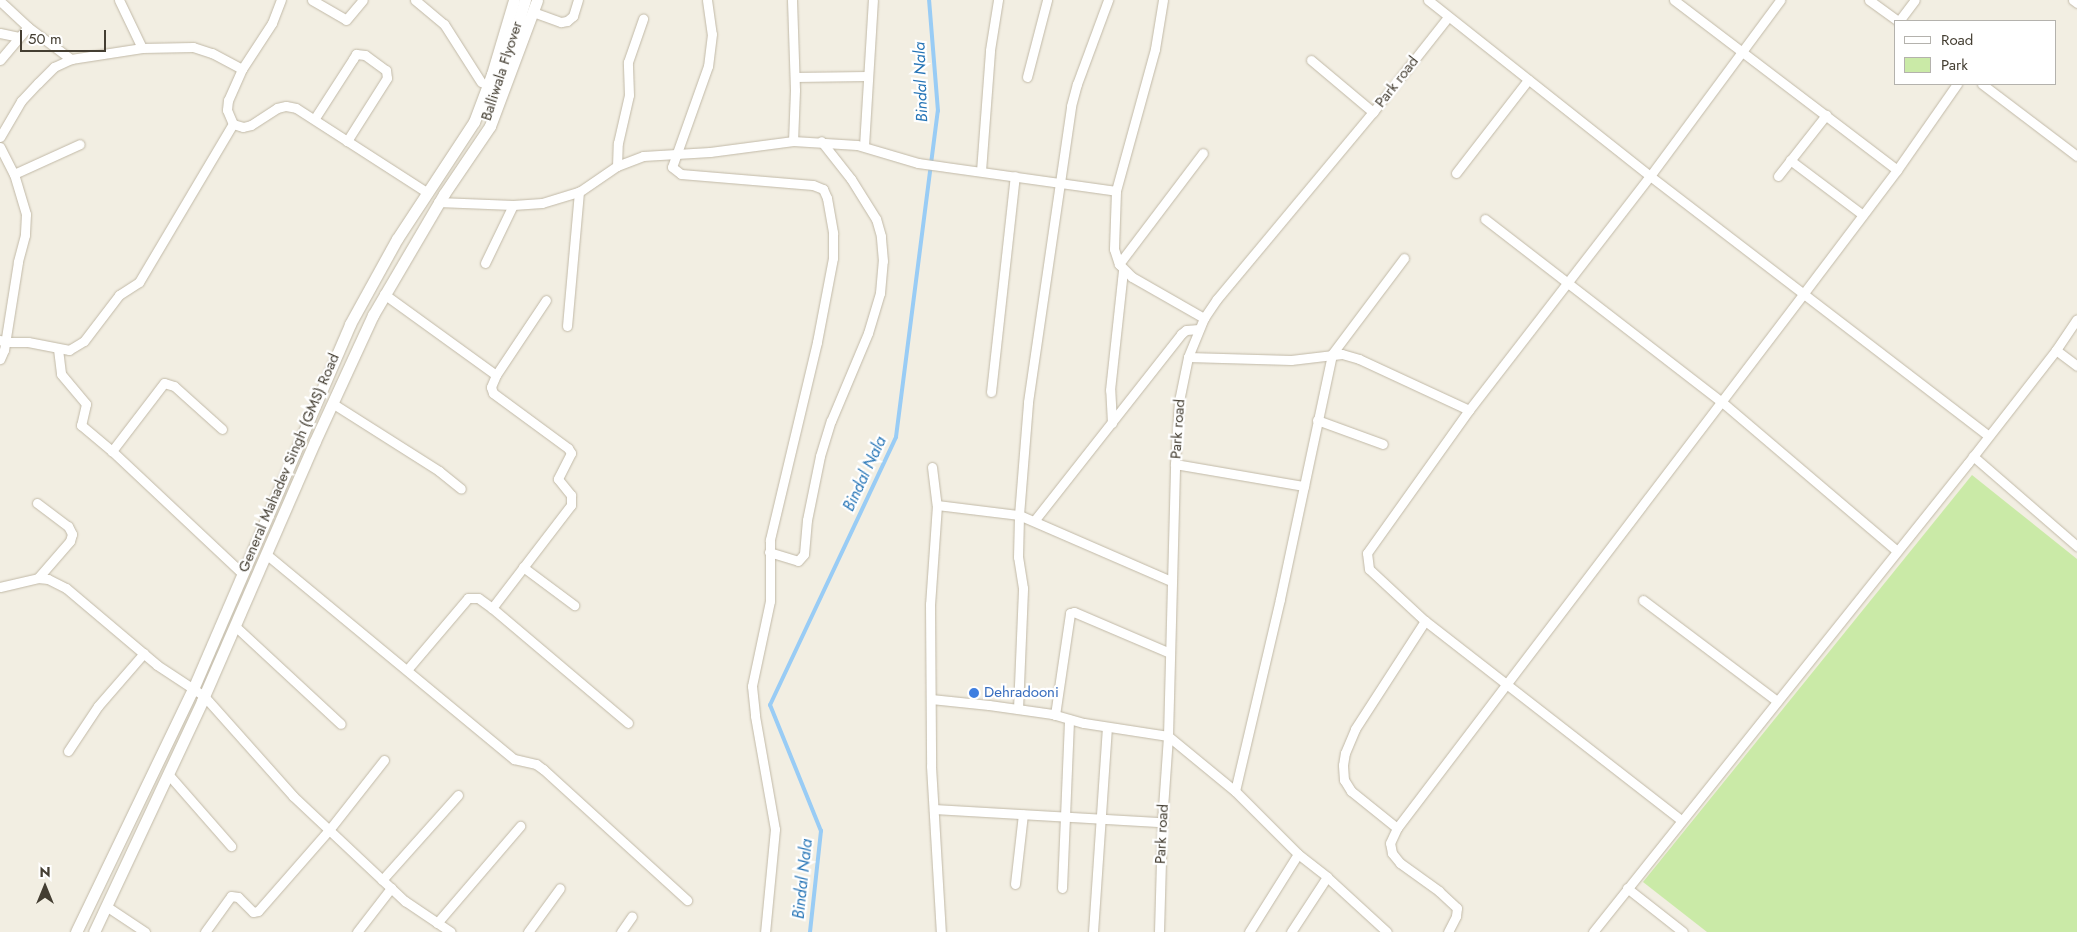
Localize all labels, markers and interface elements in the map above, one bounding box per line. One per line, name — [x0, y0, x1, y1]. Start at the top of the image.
street label: Balliwala Flyover — [477, 19, 527, 123]
scale bar — [22, 20, 109, 52]
legend — [1894, 20, 2057, 85]
text: 50 m — [28, 28, 62, 50]
text: Road — [1941, 29, 1973, 51]
water label: Bindal Nala — [910, 42, 932, 122]
street label: Park road — [1371, 53, 1423, 111]
text: Park — [1941, 54, 1968, 76]
street label: General Mahadev Singh (GMS) Road — [235, 351, 343, 575]
street label: Park road — [1167, 398, 1189, 460]
water label: Bindal Nala — [839, 434, 891, 514]
place label: Dehradooni — [984, 684, 1059, 702]
marker: Dehradooni — [968, 687, 980, 699]
street label: Park road — [1151, 804, 1173, 864]
water label: Bindal Nala — [789, 838, 817, 920]
north arrow — [20, 862, 70, 912]
text: N — [39, 862, 51, 882]

